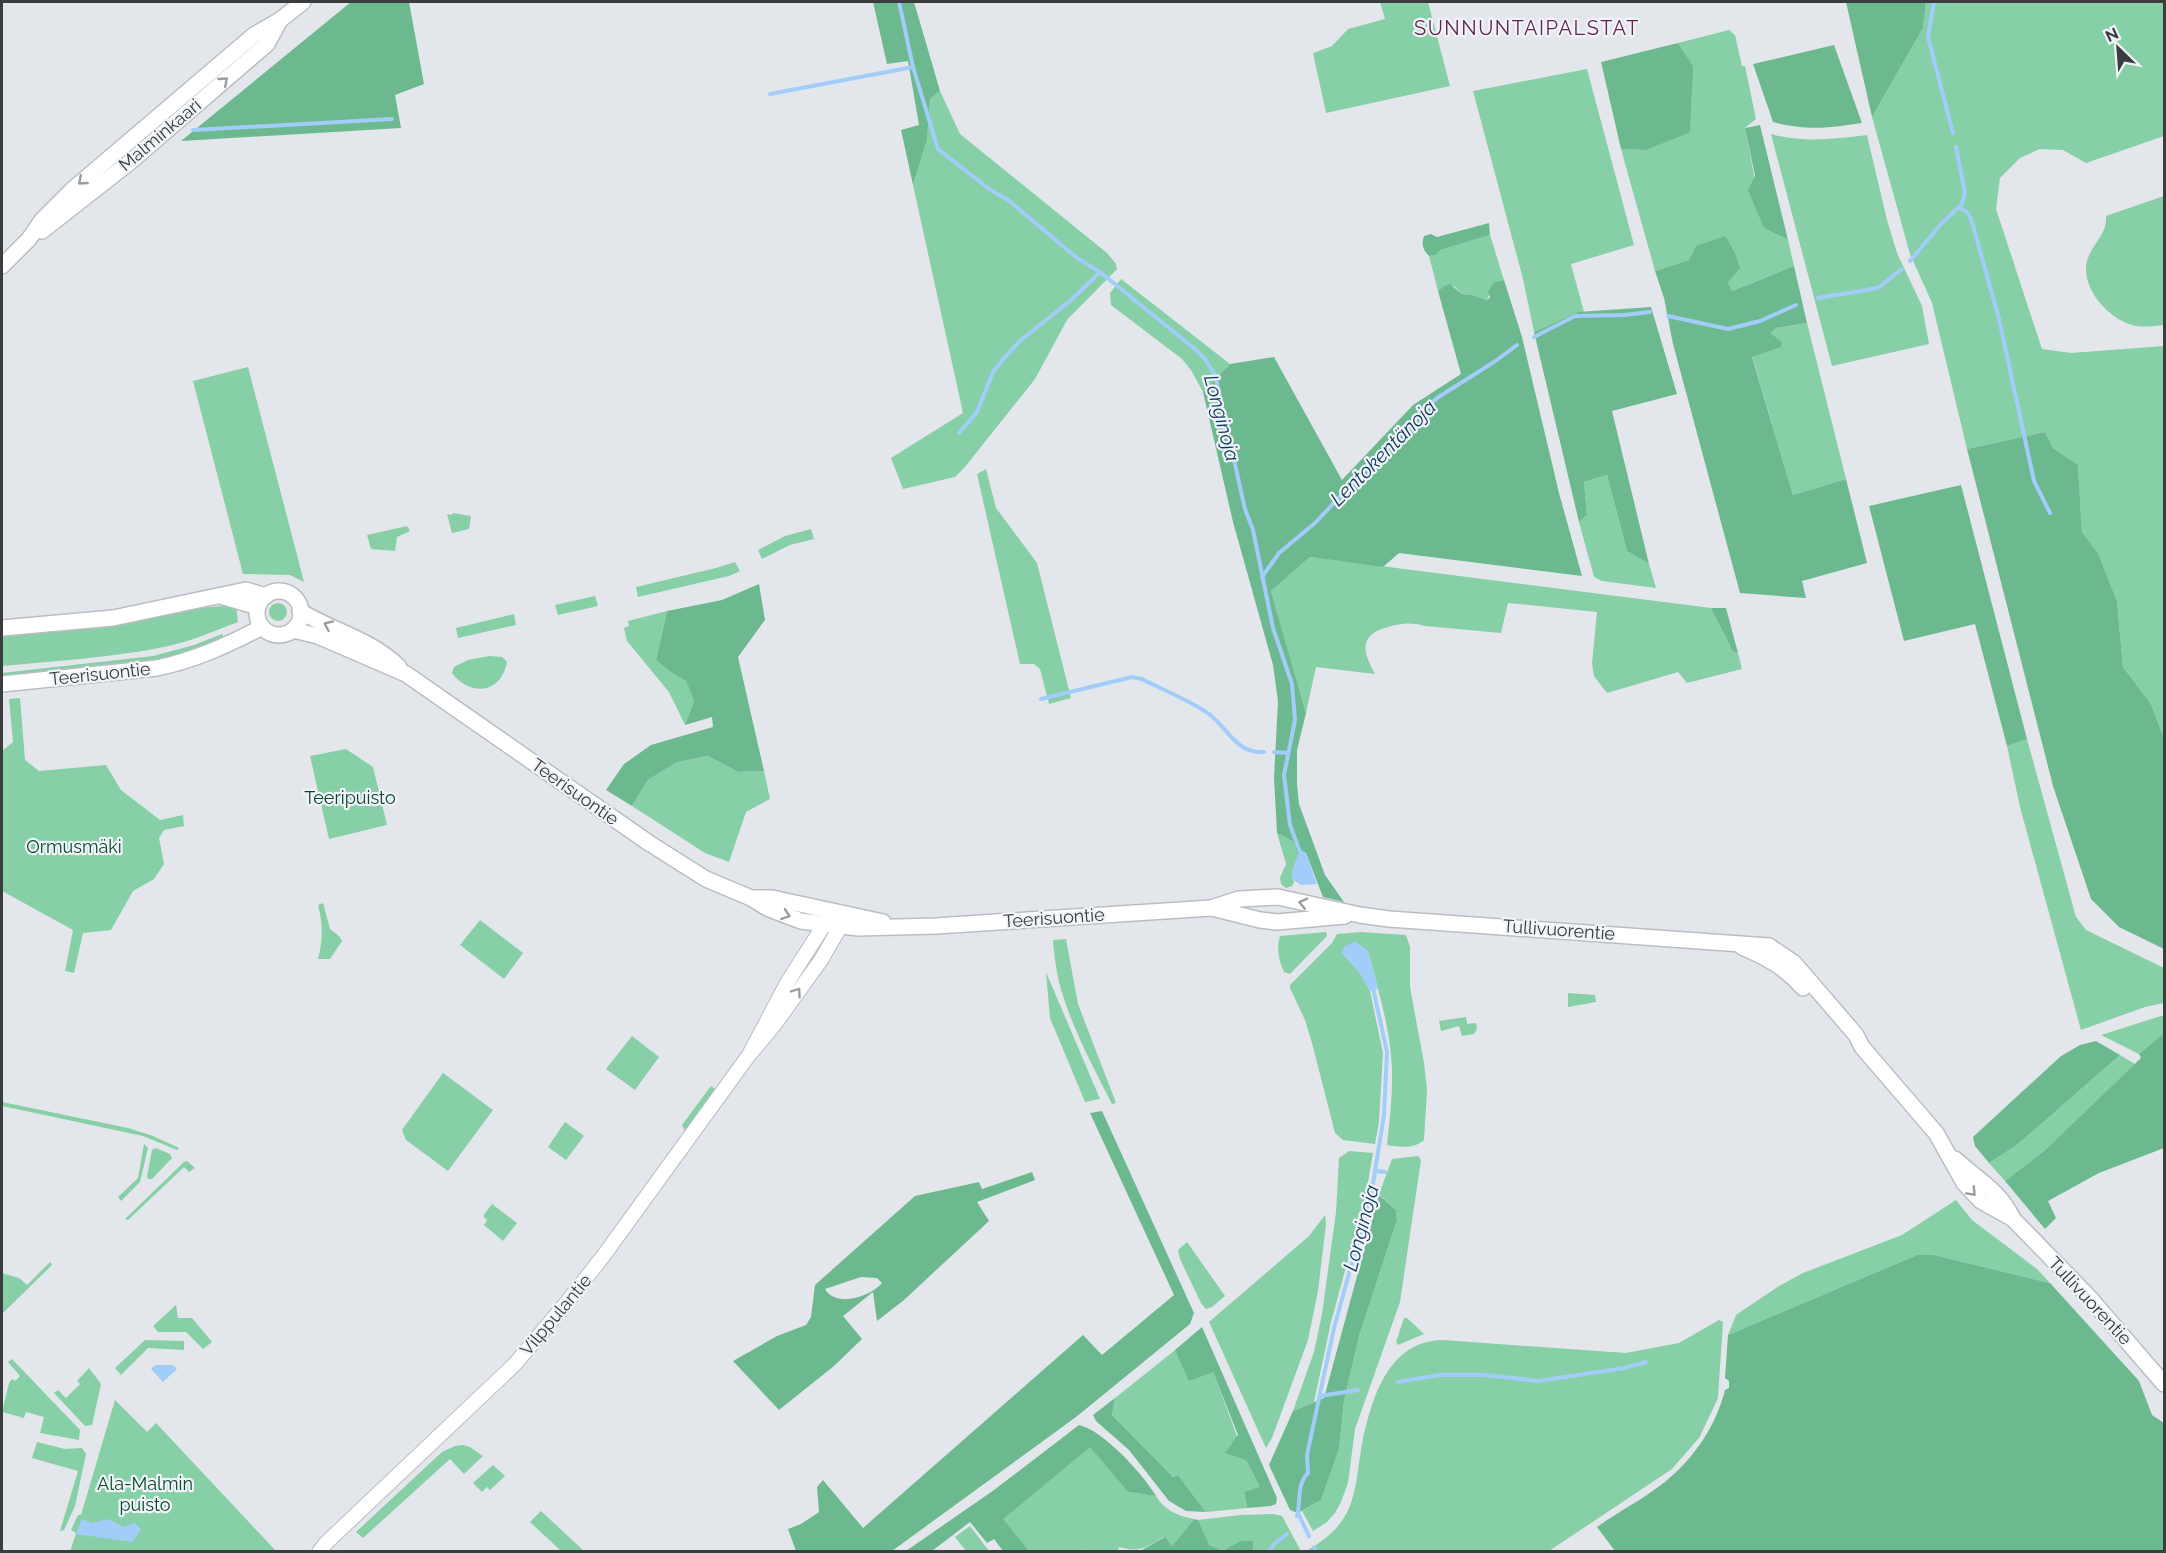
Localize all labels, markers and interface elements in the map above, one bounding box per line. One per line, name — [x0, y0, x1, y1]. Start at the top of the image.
district label: SUNNUNTAIPALSTAT — [1414, 16, 1640, 40]
north arrow — [2088, 18, 2148, 78]
text: N — [2102, 24, 2121, 46]
one-way arrow — [217, 77, 228, 88]
street label: Malminkaari — [114, 94, 205, 175]
one-way arrow — [78, 174, 89, 185]
water label: Longinoja — [1199, 372, 1245, 464]
water label: Lentokentänoja — [1325, 395, 1441, 511]
one-way arrow — [323, 620, 334, 632]
street label: Teerisuontie — [48, 658, 152, 689]
street label: Teerisuontie — [528, 754, 623, 830]
park label: Teeripuisto — [304, 787, 396, 808]
park label: Ormusmäki — [26, 836, 122, 857]
one-way arrow — [1298, 897, 1308, 910]
street label: Teerisuontie — [1003, 903, 1106, 932]
one-way arrow — [780, 908, 791, 921]
street label: Tullivuorentie — [1502, 915, 1616, 944]
one-way arrow — [790, 988, 801, 999]
water label: Longinoja — [1338, 1182, 1384, 1274]
one-way arrow — [1965, 1185, 1976, 1196]
street label: Tullivuorentie — [2044, 1252, 2137, 1349]
street label: Vilppulantie — [516, 1269, 596, 1360]
park label: Ala-Malmin puisto — [97, 1473, 193, 1515]

